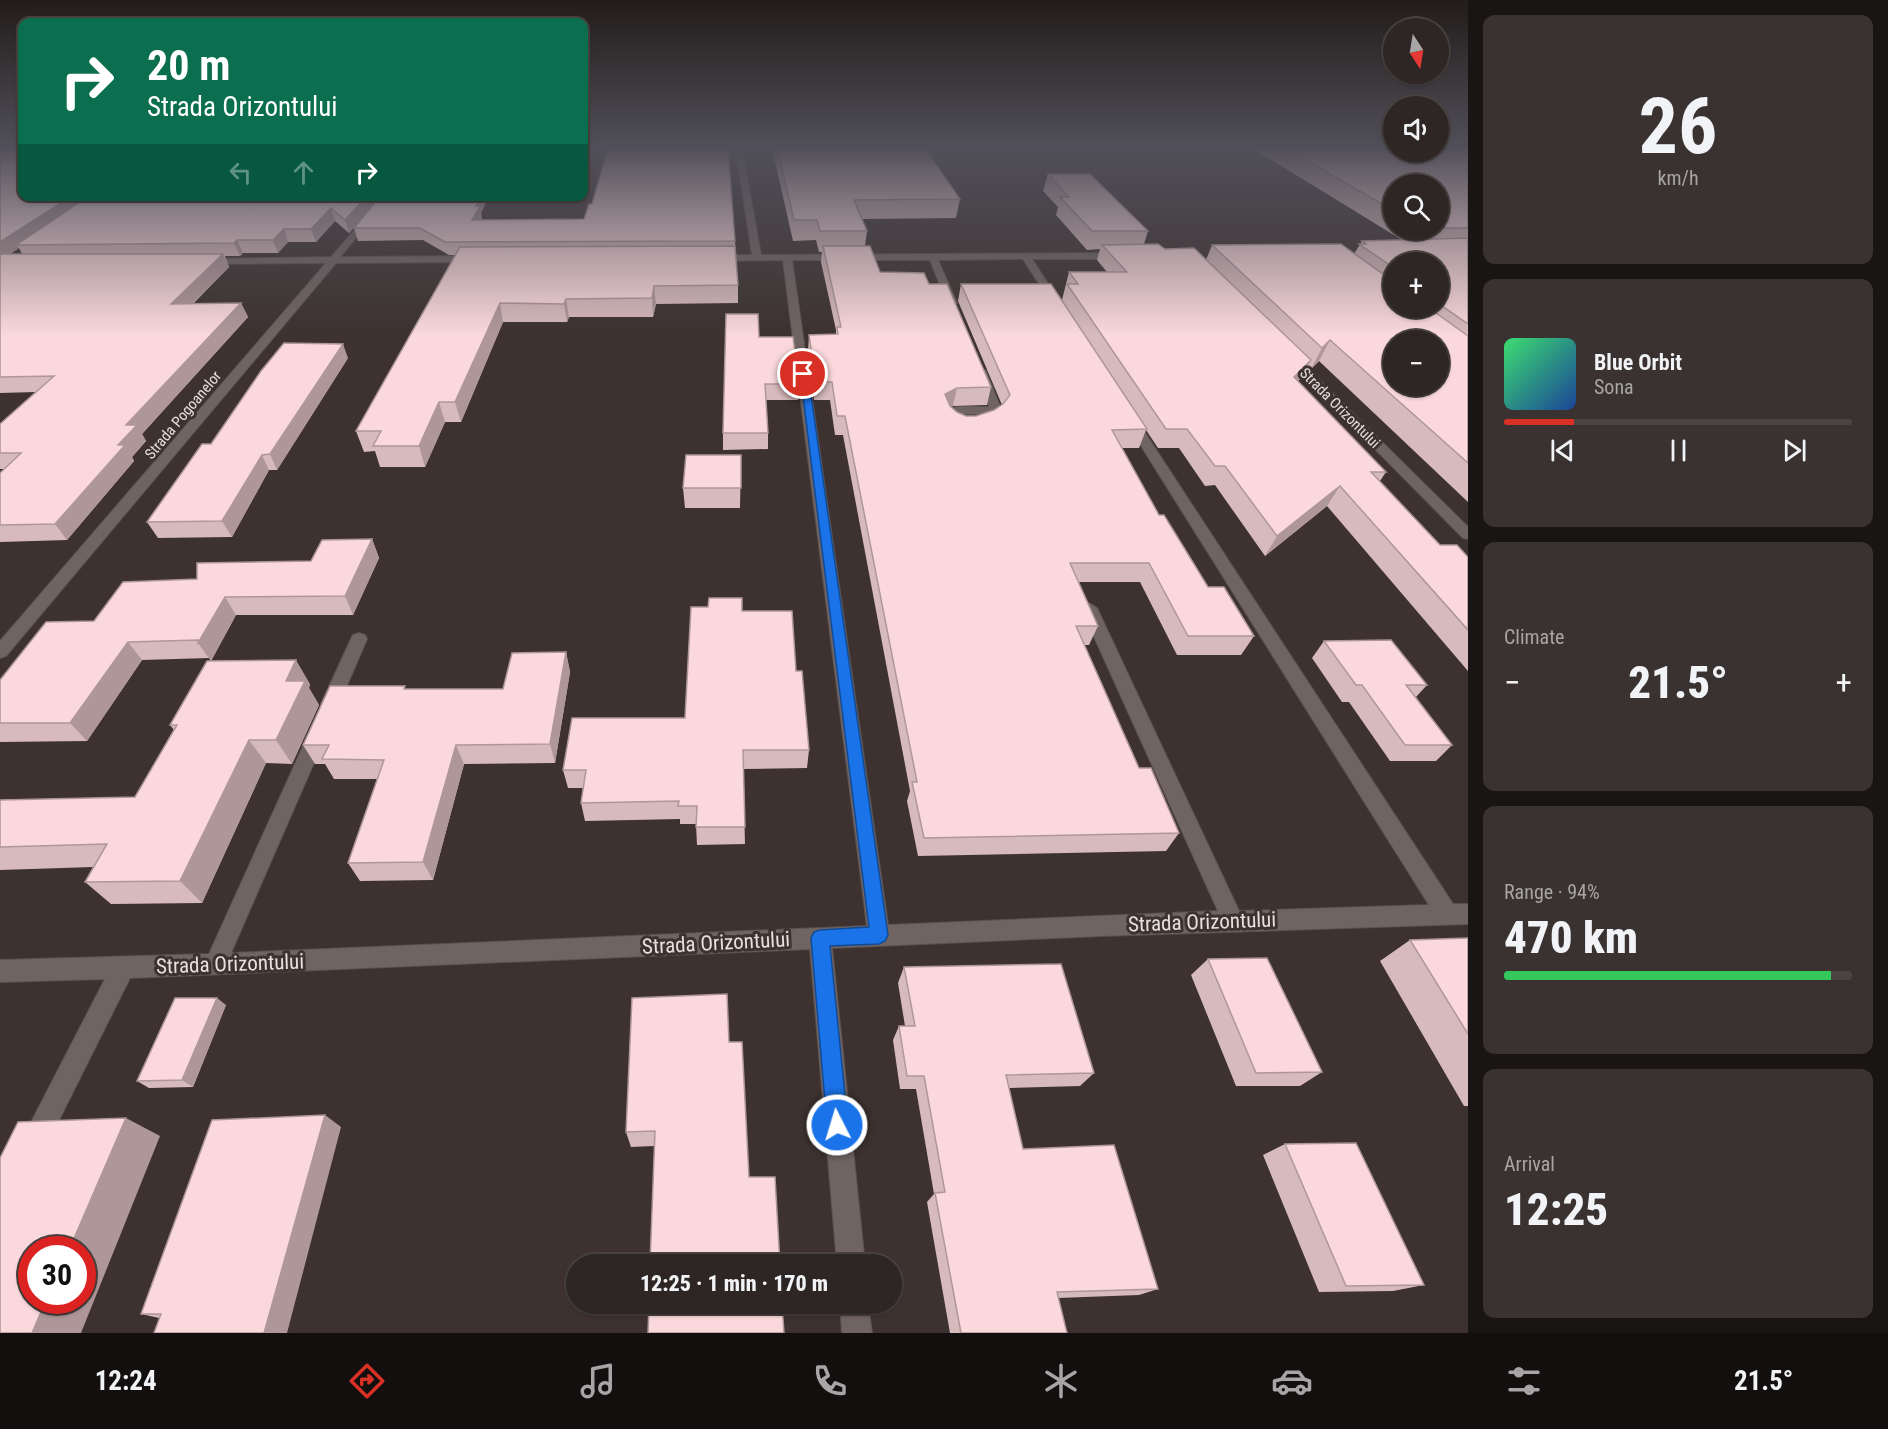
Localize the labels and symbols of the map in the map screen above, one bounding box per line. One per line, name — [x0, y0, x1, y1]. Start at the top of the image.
north arrow — [1383, 18, 1449, 84]
pin — [777, 348, 828, 399]
street label: Strada Orizontului — [1296, 364, 1384, 452]
street label: Strada Pogoanelor — [141, 367, 225, 463]
street label: Strada Orizontului — [1128, 907, 1276, 937]
street label: Strada Orizontului — [641, 927, 791, 959]
street label: Strada Orizontului — [156, 949, 304, 979]
position arrow — [805, 1093, 869, 1157]
speed limit sign: 30 — [18, 1236, 96, 1314]

